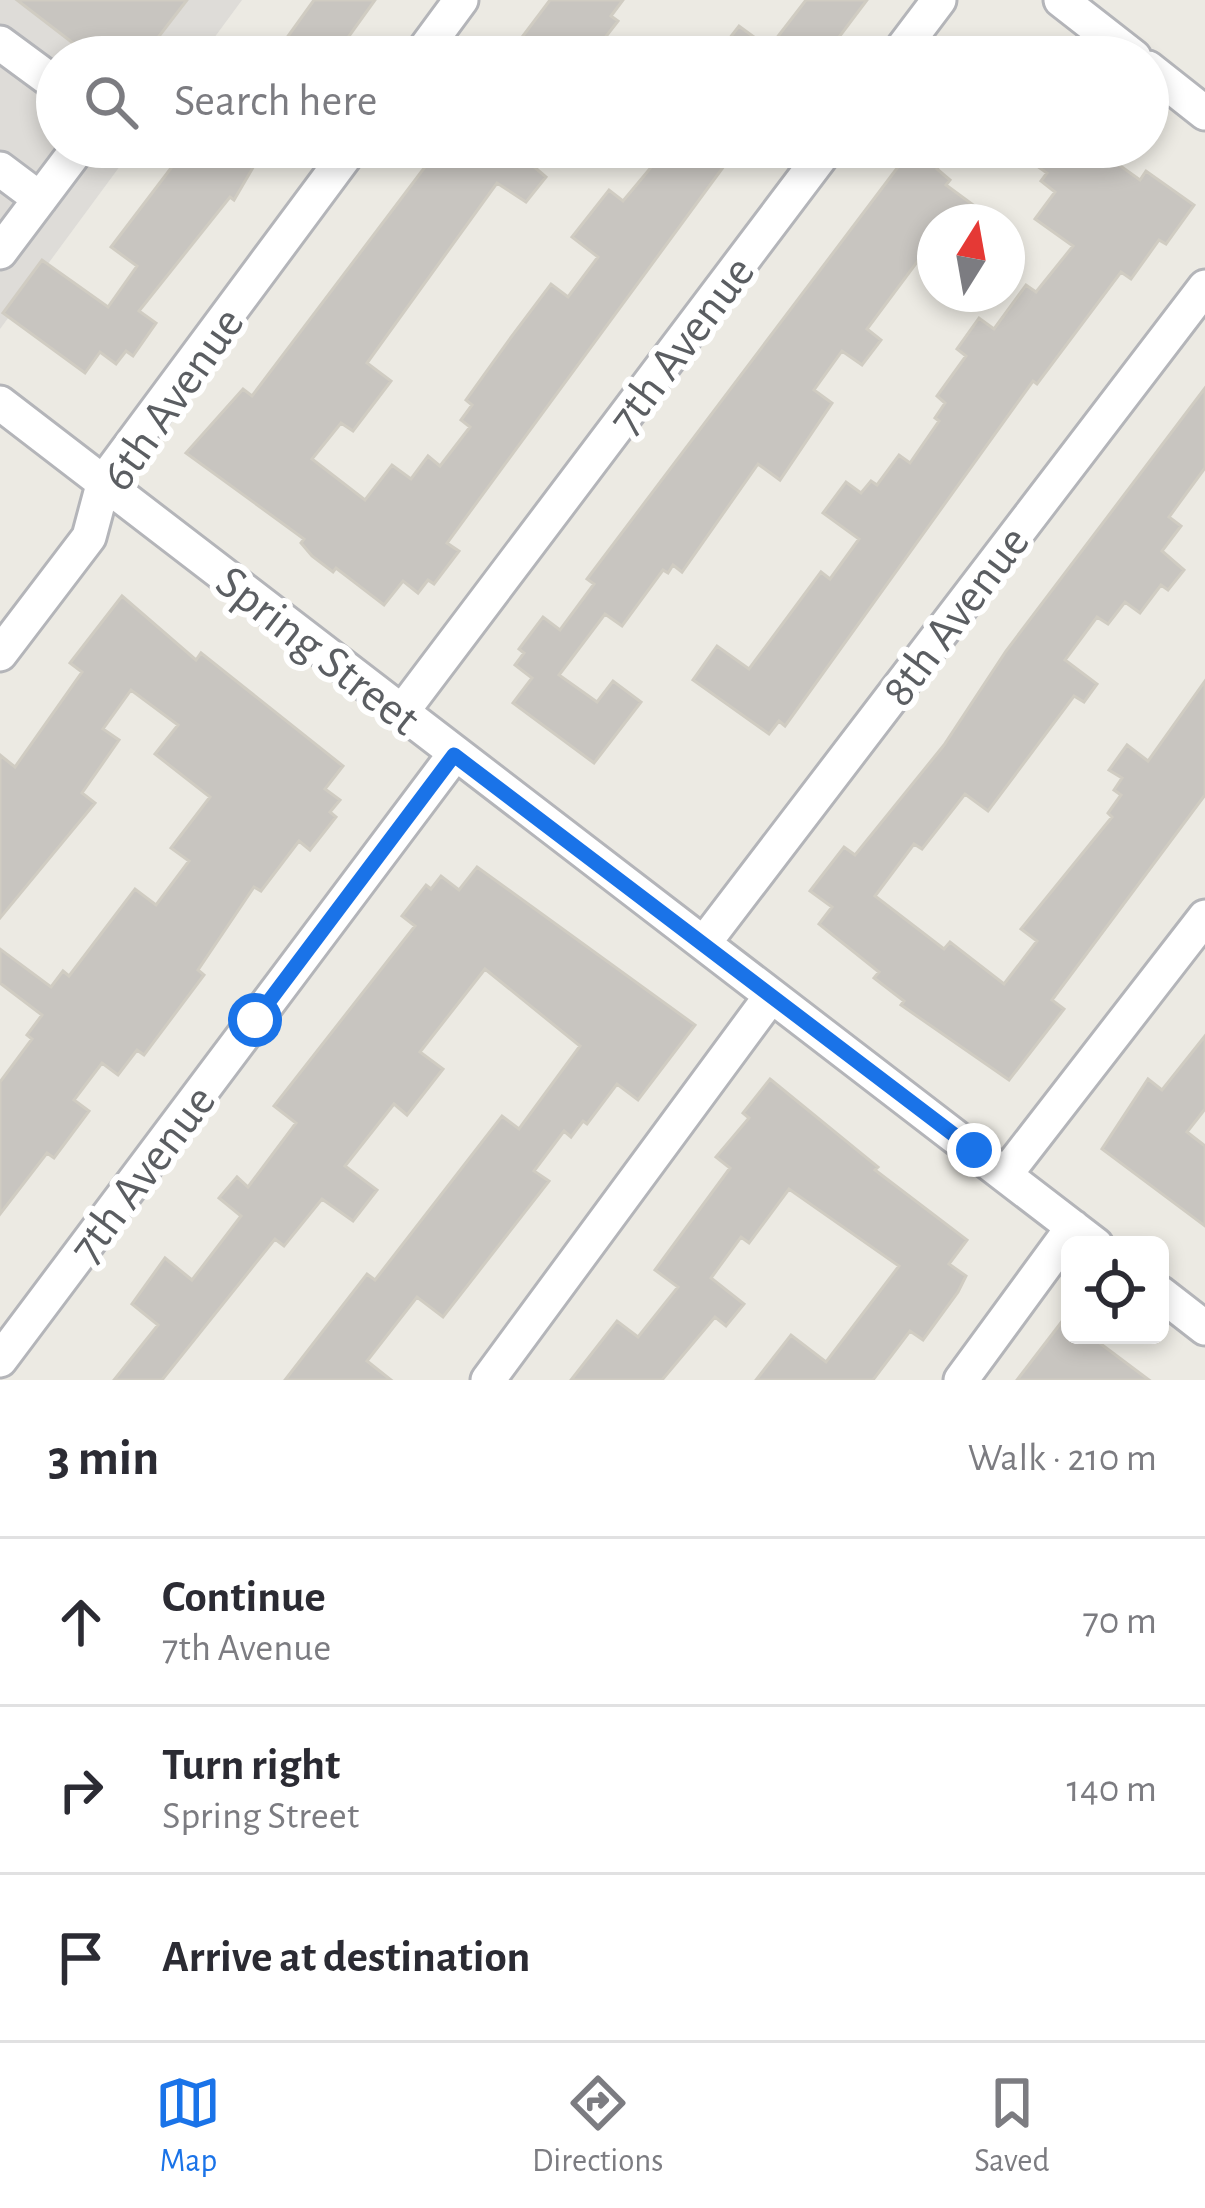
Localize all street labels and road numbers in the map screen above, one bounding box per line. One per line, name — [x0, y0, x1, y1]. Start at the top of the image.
street label: 7th Avenue — [601, 248, 764, 443]
street label: 6th Avenue — [93, 300, 254, 500]
street label: 8th Avenue — [874, 518, 1039, 715]
street label: Spring Street — [207, 558, 428, 745]
street label: 7th Avenue — [62, 1077, 225, 1272]

